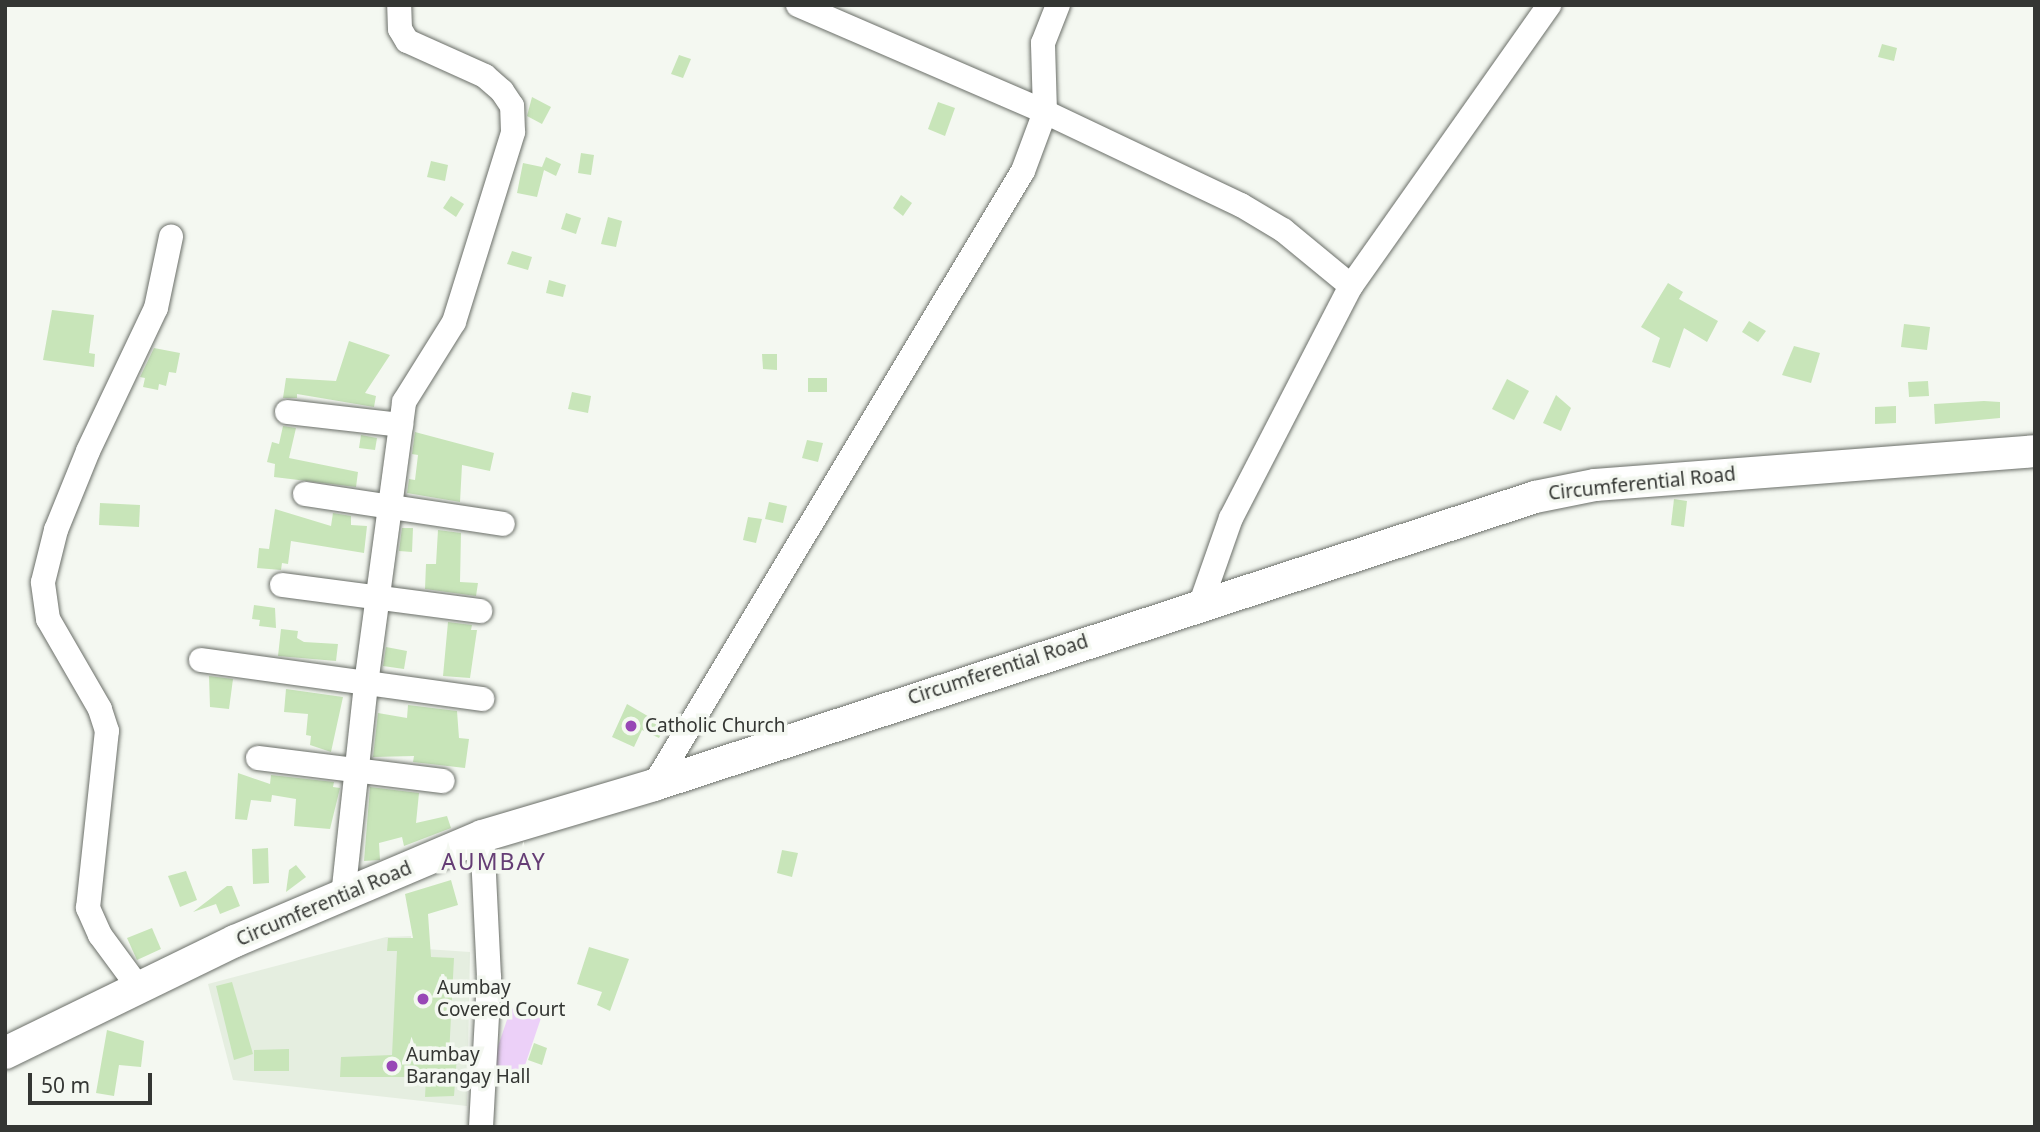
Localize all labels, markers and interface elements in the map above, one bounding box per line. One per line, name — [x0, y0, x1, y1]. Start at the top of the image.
street label: Circumferential Road — [1547, 463, 1737, 505]
street label: Circumferential Road — [905, 630, 1091, 710]
place label: Catholic Church — [645, 715, 785, 737]
marker: Catholic Church — [623, 718, 639, 734]
district label: AUMBAY — [442, 847, 546, 875]
street label: Circumferential Road — [233, 857, 415, 951]
place label: Aumbay Covered Court — [437, 977, 565, 1021]
marker: Aumbay Covered Court — [415, 991, 431, 1007]
place label: Aumbay Barangay Hall — [406, 1044, 530, 1088]
scale bar — [32, 1058, 156, 1102]
marker: Aumbay Barangay Hall — [384, 1058, 400, 1074]
text: 50 m — [41, 1071, 90, 1099]

